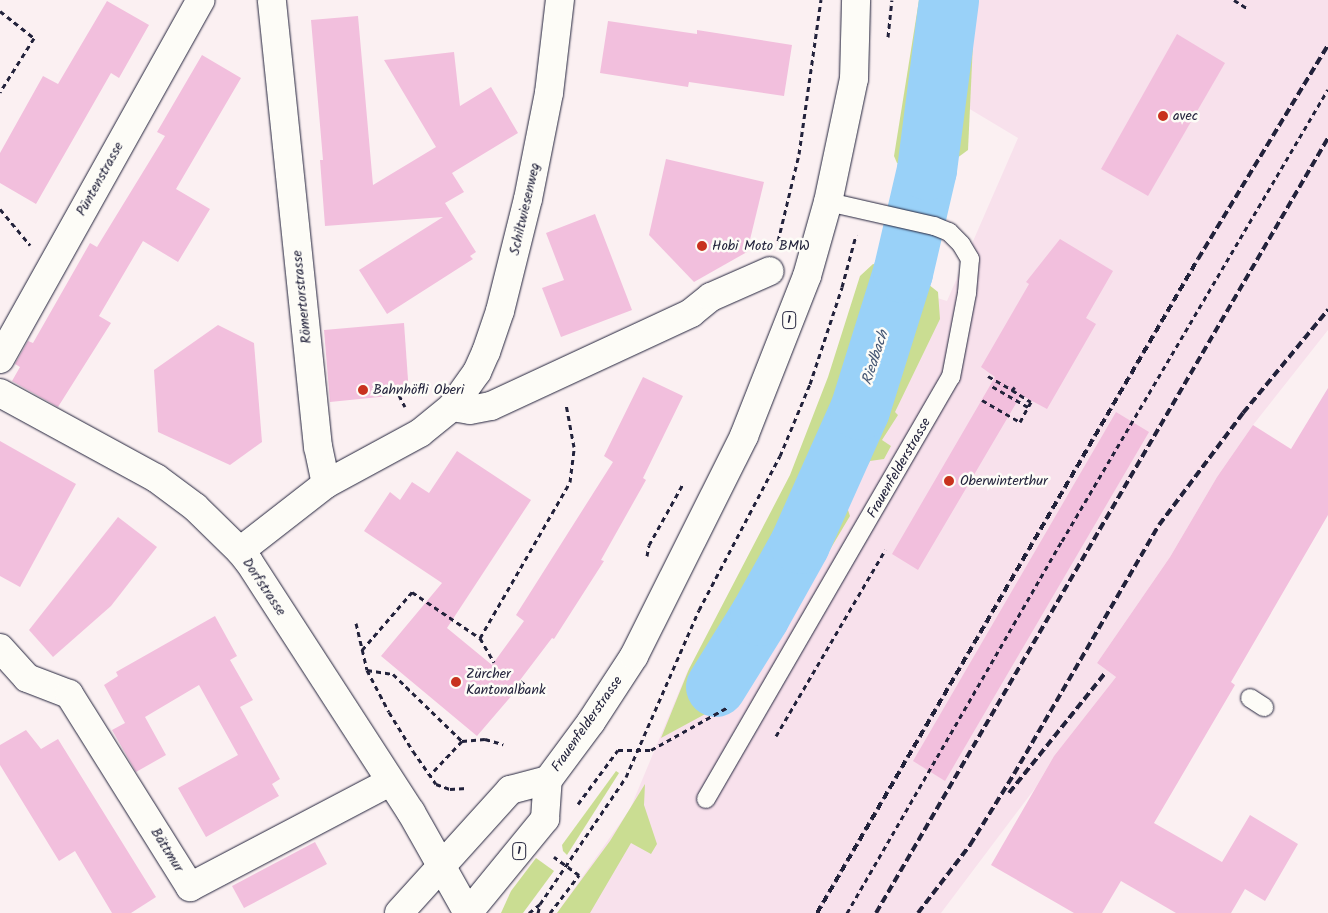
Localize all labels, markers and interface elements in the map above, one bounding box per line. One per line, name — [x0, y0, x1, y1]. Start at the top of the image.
place label: avec — [1173, 108, 1198, 124]
marker: avec — [1157, 110, 1169, 122]
street label: Püntenstrasse — [73, 139, 127, 219]
street label: Schiltwiesenweg — [506, 161, 544, 257]
place label: Hobi Moto BMW — [712, 238, 810, 254]
marker: Hobi Moto BMW — [696, 240, 708, 252]
street label: Römertorstrasse — [289, 249, 315, 345]
road number: 1 — [782, 310, 796, 330]
water label: Riedbach — [859, 328, 893, 388]
place label: Bahnhöfli Oberi — [373, 382, 464, 398]
marker: Bahnhöfli Oberi — [357, 384, 369, 396]
street label: Frauenfelderstrasse — [864, 415, 934, 521]
place label: Oberwinterthur — [960, 473, 1048, 489]
marker: Oberwinterthur — [942, 474, 956, 488]
street label: Dorfstrasse — [239, 555, 289, 619]
place label: Zürcher Kantonalbank — [466, 666, 545, 699]
street label: Frauenfelderstrasse — [548, 673, 626, 775]
marker: Zürcher Kantonalbank — [450, 676, 462, 688]
street label: Bättmur — [147, 825, 187, 875]
road number: 1 — [512, 841, 526, 860]

